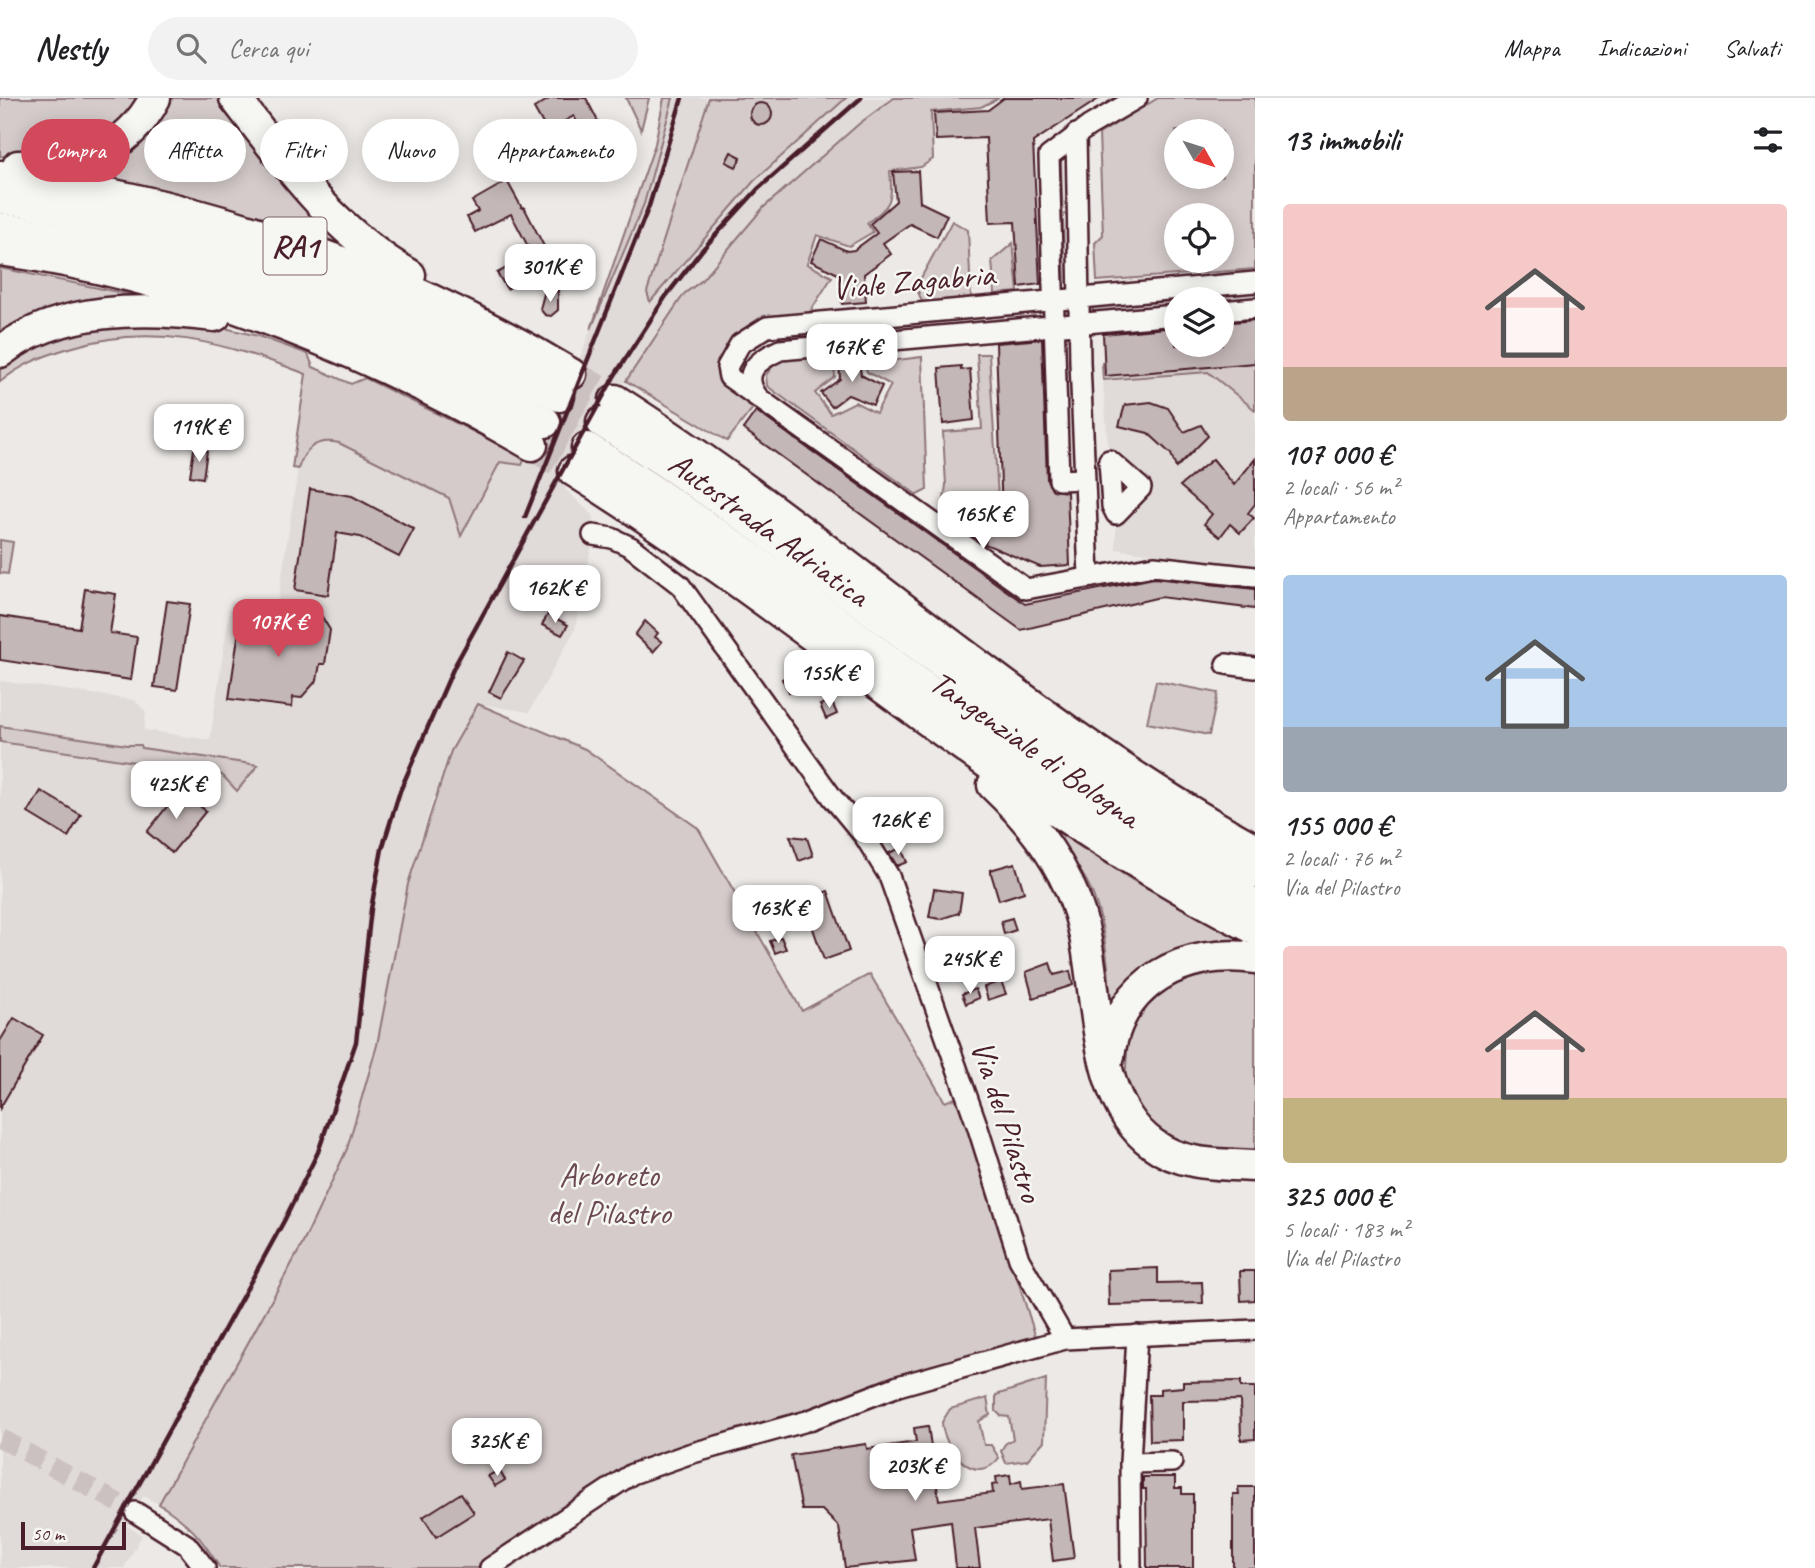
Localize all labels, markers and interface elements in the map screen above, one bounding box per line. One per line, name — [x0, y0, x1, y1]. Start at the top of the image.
search box — [148, 17, 638, 80]
text: Nestly — [35, 27, 106, 69]
icon: search — [172, 29, 210, 67]
text: Cerca qui — [228, 32, 309, 65]
text: Mappa — [1504, 33, 1560, 63]
text: Indicazioni — [1598, 33, 1686, 63]
text: Salvati — [1724, 33, 1780, 63]
chip: Compra — [21, 119, 130, 182]
chip: Affitta — [144, 119, 246, 182]
chip: Filtri — [260, 119, 348, 182]
chip: Nuovo — [362, 119, 459, 182]
chip: Appartamento — [473, 119, 637, 182]
north arrow — [1164, 119, 1234, 189]
map controls — [1164, 119, 1234, 357]
text: 13 immobili — [1283, 121, 1400, 159]
icon: filters — [1749, 121, 1787, 159]
button: locate — [1164, 203, 1234, 273]
road number: RA1 — [264, 217, 326, 274]
pin: 301K € — [493, 244, 607, 304]
icon: home — [1472, 250, 1598, 376]
text: 301K € — [521, 252, 579, 281]
street label: Viale Zagabria — [830, 253, 999, 309]
button: layers — [1164, 287, 1234, 357]
pin: 167K € — [795, 324, 909, 384]
text: 167K € — [822, 332, 882, 361]
pin: 119K € — [142, 404, 256, 464]
text: 119K € — [170, 412, 228, 441]
text: 107 000 € — [1283, 435, 1392, 473]
street label: Autostrada Adriatica — [660, 442, 879, 617]
text: 2 locali · 56 m² — [1283, 473, 1398, 502]
pin: 165K € — [926, 491, 1040, 551]
text: 165K € — [954, 499, 1012, 528]
text: Appartamento — [1283, 502, 1395, 531]
pin: 162K € — [498, 566, 612, 625]
text: 162K € — [525, 573, 585, 602]
pin: 107K € — [221, 600, 335, 659]
text: 107K € — [249, 607, 307, 636]
icon: home — [1472, 621, 1598, 747]
pin: 155K € — [772, 650, 886, 710]
text: 155K € — [800, 658, 858, 687]
street label: Tangenziale di Bologna — [922, 661, 1150, 839]
pin: 425K € — [119, 762, 233, 821]
text: 425K € — [147, 769, 205, 798]
pin: 126K € — [841, 798, 955, 857]
text: 126K € — [868, 805, 928, 834]
text: 155 000 € — [1283, 806, 1391, 844]
text: 2 locali · 76 m² — [1283, 844, 1398, 873]
text: Via del Pilastro — [1283, 873, 1400, 902]
pin: 163K € — [721, 886, 835, 945]
text: 163K € — [748, 893, 808, 922]
pin: 245K € — [913, 936, 1027, 996]
text: 245K € — [941, 944, 999, 973]
icon: home — [1472, 992, 1598, 1118]
street label: Via del Pilastro — [961, 1035, 1053, 1208]
park label: Arboreto del Pilastro — [547, 1154, 673, 1234]
text: 325 000 € — [1283, 1177, 1392, 1215]
text: 5 locali · 183 m² — [1283, 1215, 1409, 1244]
text: Via del Pilastro — [1283, 1244, 1400, 1273]
pin: 325K € — [440, 1418, 554, 1478]
text: 325K € — [468, 1426, 526, 1455]
pin: 203K € — [858, 1444, 972, 1503]
text: 203K € — [886, 1451, 944, 1480]
scale bar — [21, 1519, 126, 1551]
text: 50 m — [32, 1522, 64, 1546]

